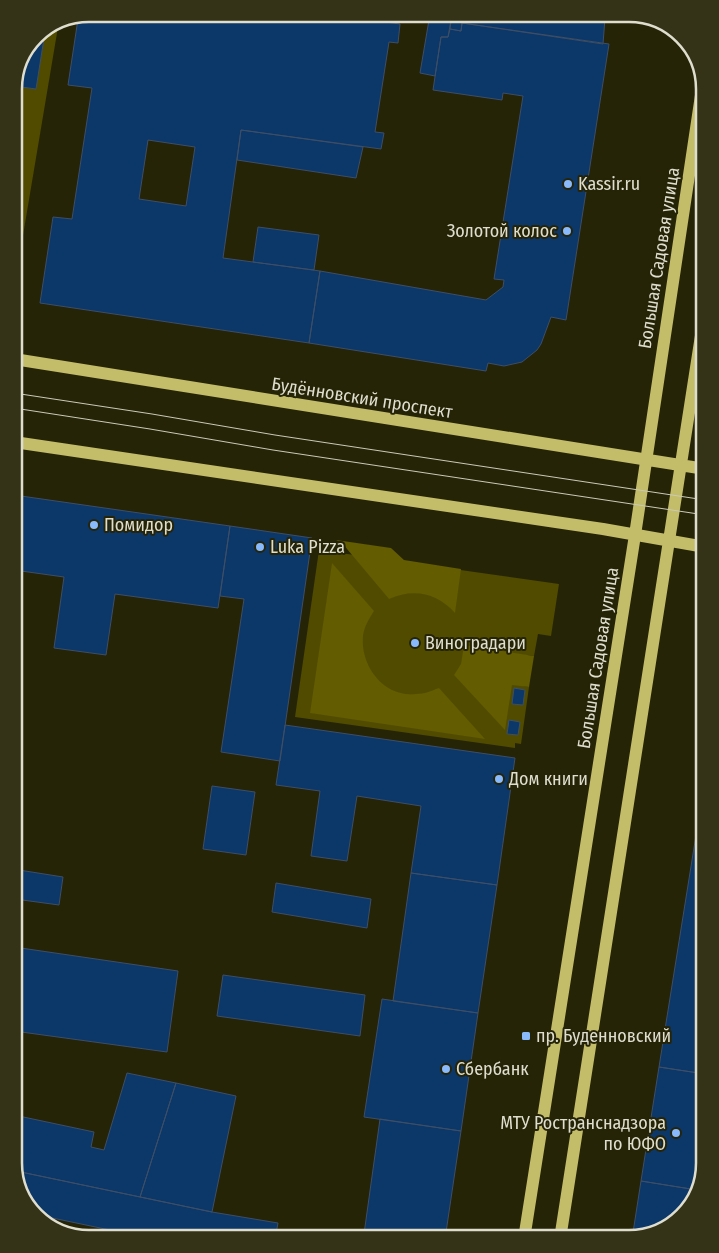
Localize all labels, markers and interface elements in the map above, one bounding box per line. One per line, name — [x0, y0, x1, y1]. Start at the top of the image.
street label: Большая Садовая улица — [634, 166, 684, 350]
place label: Kassir.ru — [578, 173, 640, 195]
marker: Kassir.ru — [562, 178, 574, 190]
place label: Золотой колос — [447, 220, 557, 242]
marker: Золотой колос — [561, 225, 573, 237]
street label: Будённовский проспект — [270, 373, 455, 423]
place label: Помидор — [104, 514, 173, 536]
marker: Помидор — [88, 519, 100, 531]
place label: Luka Pizza — [270, 536, 345, 558]
marker: Luka Pizza — [254, 541, 266, 553]
street label: Большая Садовая улица — [573, 566, 623, 750]
place label: Виноградари — [425, 632, 526, 654]
marker: Виноградари — [409, 637, 421, 649]
place label: Дом книги — [508, 768, 588, 790]
marker: Дом книги — [493, 773, 505, 785]
place label: пр. Буденновский — [536, 1025, 671, 1047]
marker: пр. Буденновский — [520, 1030, 532, 1042]
place label: Сбербанк — [456, 1058, 529, 1080]
marker: Сбербанк — [440, 1063, 452, 1075]
place label: МТУ Ространснадзора по ЮФО — [500, 1112, 666, 1155]
marker: МТУ Ространснадзора по ЮФО — [670, 1127, 682, 1139]

